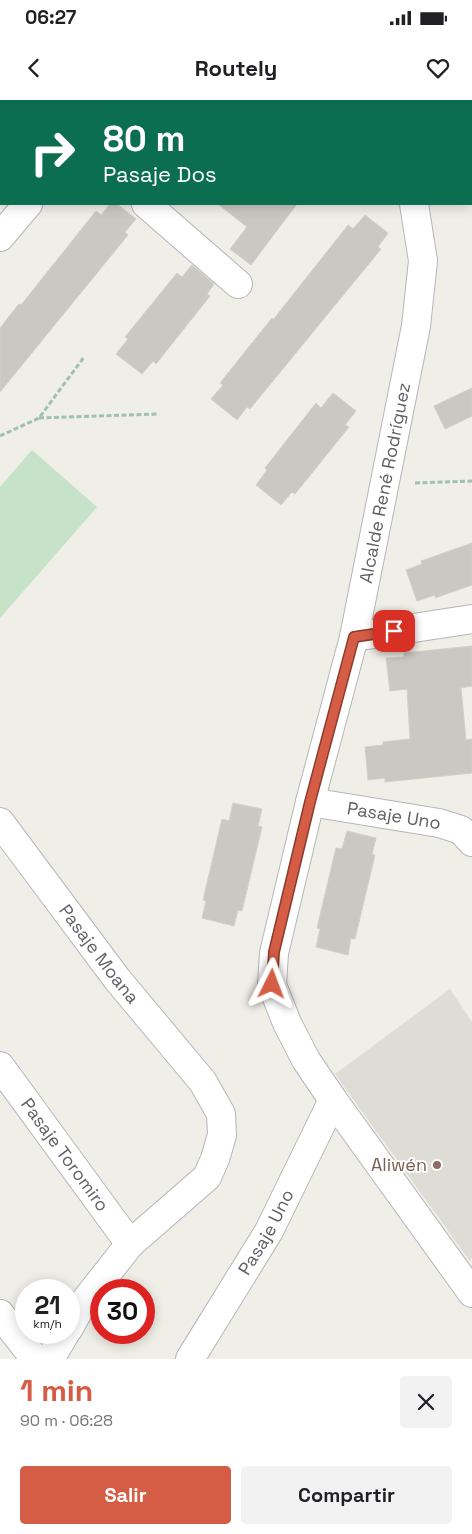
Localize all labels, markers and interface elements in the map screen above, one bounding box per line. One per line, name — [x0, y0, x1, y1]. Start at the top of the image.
text: 06:27 — [25, 5, 76, 30]
icon: back — [20, 54, 48, 82]
text: Routely — [195, 54, 277, 82]
icon: heart — [424, 54, 452, 82]
text: 80 m — [103, 117, 185, 161]
icon: right — [20, 120, 85, 185]
text: Pasaje Dos — [103, 160, 217, 188]
street label: Alcalde René Rodríguez — [354, 381, 415, 585]
pin — [373, 610, 415, 652]
icon: arrive — [380, 617, 408, 645]
street label: Pasaje Uno — [345, 796, 443, 834]
street label: Pasaje Moana — [54, 899, 145, 1008]
position arrow — [245, 957, 297, 1009]
street label: Pasaje Toromiro — [16, 1093, 114, 1216]
place label: Aliwén — [371, 1153, 427, 1176]
marker: Aliwén — [431, 1159, 443, 1171]
street label: Pasaje Uno — [233, 1185, 299, 1279]
speed limit sign: 30 — [90, 1279, 155, 1344]
text: 21 — [34, 1289, 61, 1321]
text: km/h — [33, 1316, 62, 1332]
text: 1 min — [20, 1371, 93, 1410]
button: close — [400, 1376, 452, 1428]
text: 90 m · 06:28 — [20, 1410, 113, 1431]
button: Salir — [20, 1466, 231, 1524]
button: Compartir — [241, 1466, 452, 1524]

